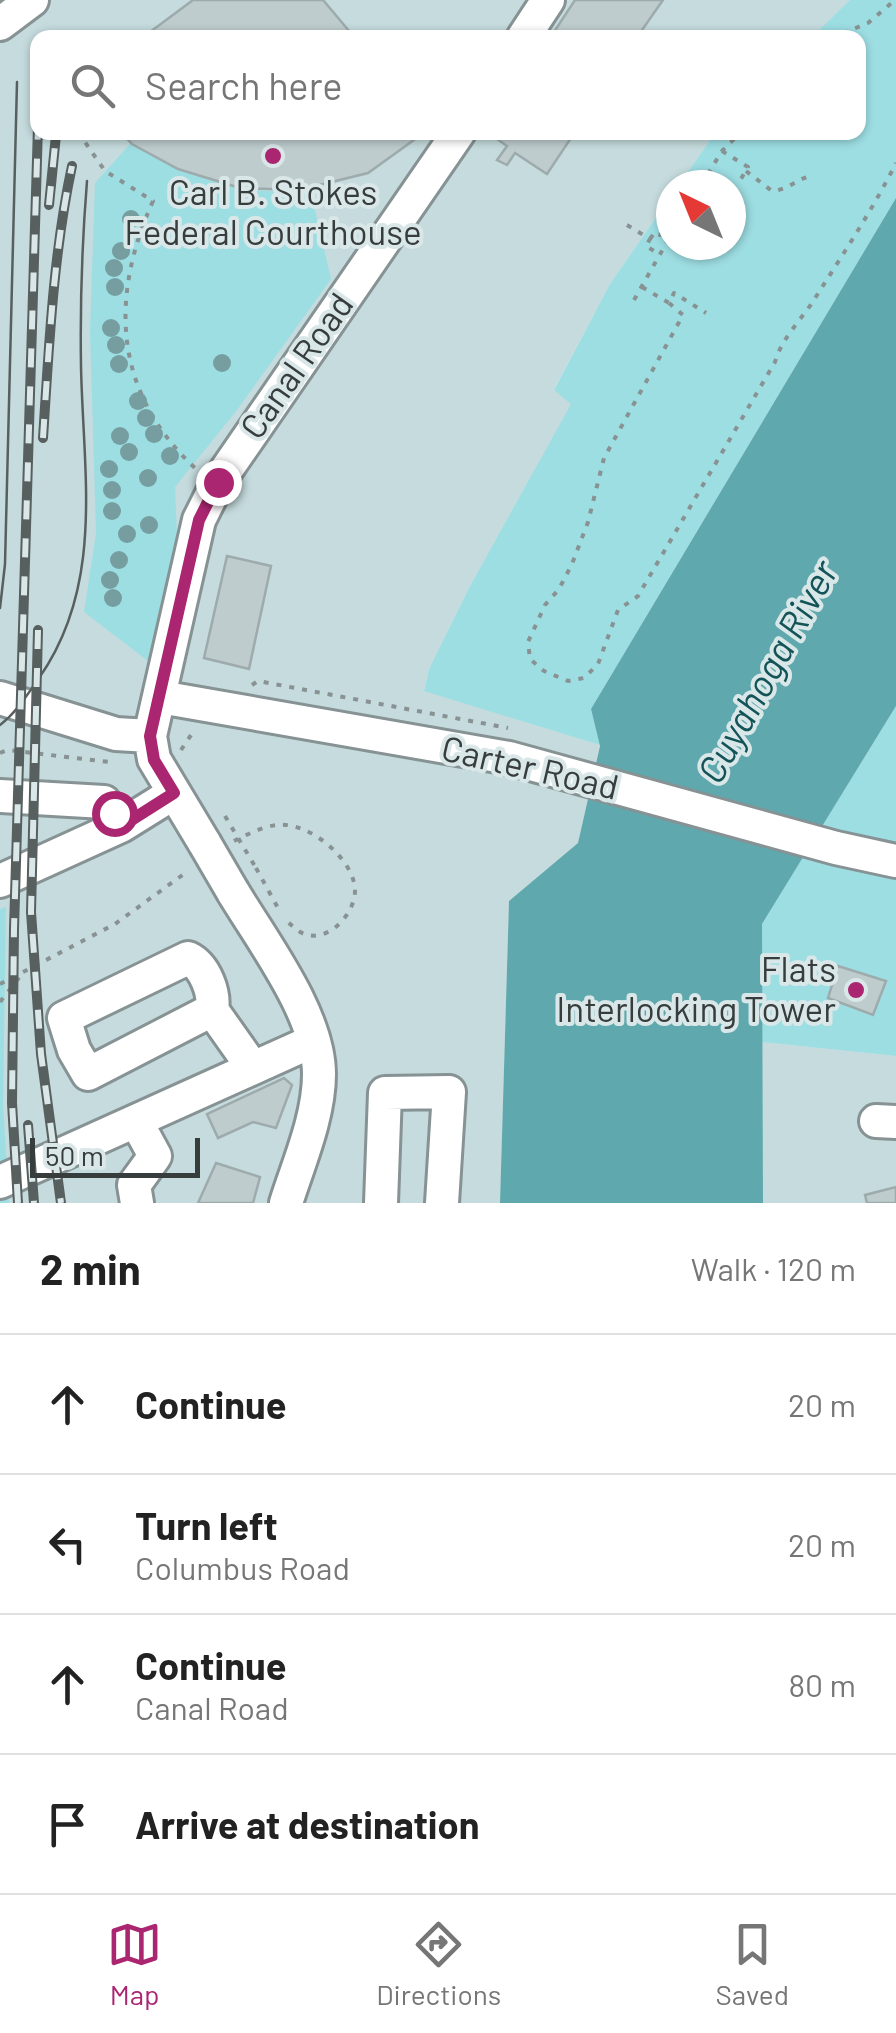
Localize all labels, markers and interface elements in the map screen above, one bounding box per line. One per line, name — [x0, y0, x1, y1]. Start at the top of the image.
search box — [30, 30, 866, 140]
icon: search — [65, 58, 120, 113]
text: Search here — [145, 62, 343, 108]
marker: Carl B. Stokes Federal Courthouse — [262, 145, 284, 167]
place label: Carl B. Stokes Federal Courthouse — [124, 170, 422, 252]
north arrow — [656, 170, 746, 260]
street label: Canal Road — [230, 284, 361, 446]
route end — [196, 460, 242, 506]
water label: Cuyahoga River — [686, 550, 847, 790]
street label: Carter Road — [438, 725, 623, 807]
route start — [92, 791, 138, 837]
place label: Flats Interlocking Tower — [556, 947, 836, 1029]
marker: Flats Interlocking Tower — [845, 979, 867, 1001]
scale bar — [30, 1133, 200, 1178]
text: 50 m — [45, 1138, 104, 1172]
text: 2 min — [40, 1243, 141, 1293]
text: Walk · 120 m — [691, 1249, 856, 1287]
icon: ahead — [40, 1377, 95, 1432]
text: Continue — [135, 1381, 286, 1427]
text: 20 m — [788, 1385, 856, 1423]
text: Turn left — [135, 1502, 278, 1548]
icon: left — [40, 1517, 95, 1572]
text: 20 m — [788, 1525, 856, 1563]
text: Columbus Road — [135, 1548, 350, 1586]
text: Continue — [135, 1642, 286, 1688]
icon: ahead — [40, 1657, 95, 1712]
text: 80 m — [788, 1665, 856, 1703]
text: Canal Road — [135, 1688, 289, 1726]
icon: arrive — [40, 1797, 95, 1852]
text: Arrive at destination — [135, 1801, 480, 1847]
tab: Map — [107, 1917, 162, 2011]
tab: Directions — [376, 1917, 501, 2011]
tab: Saved — [715, 1917, 789, 2011]

